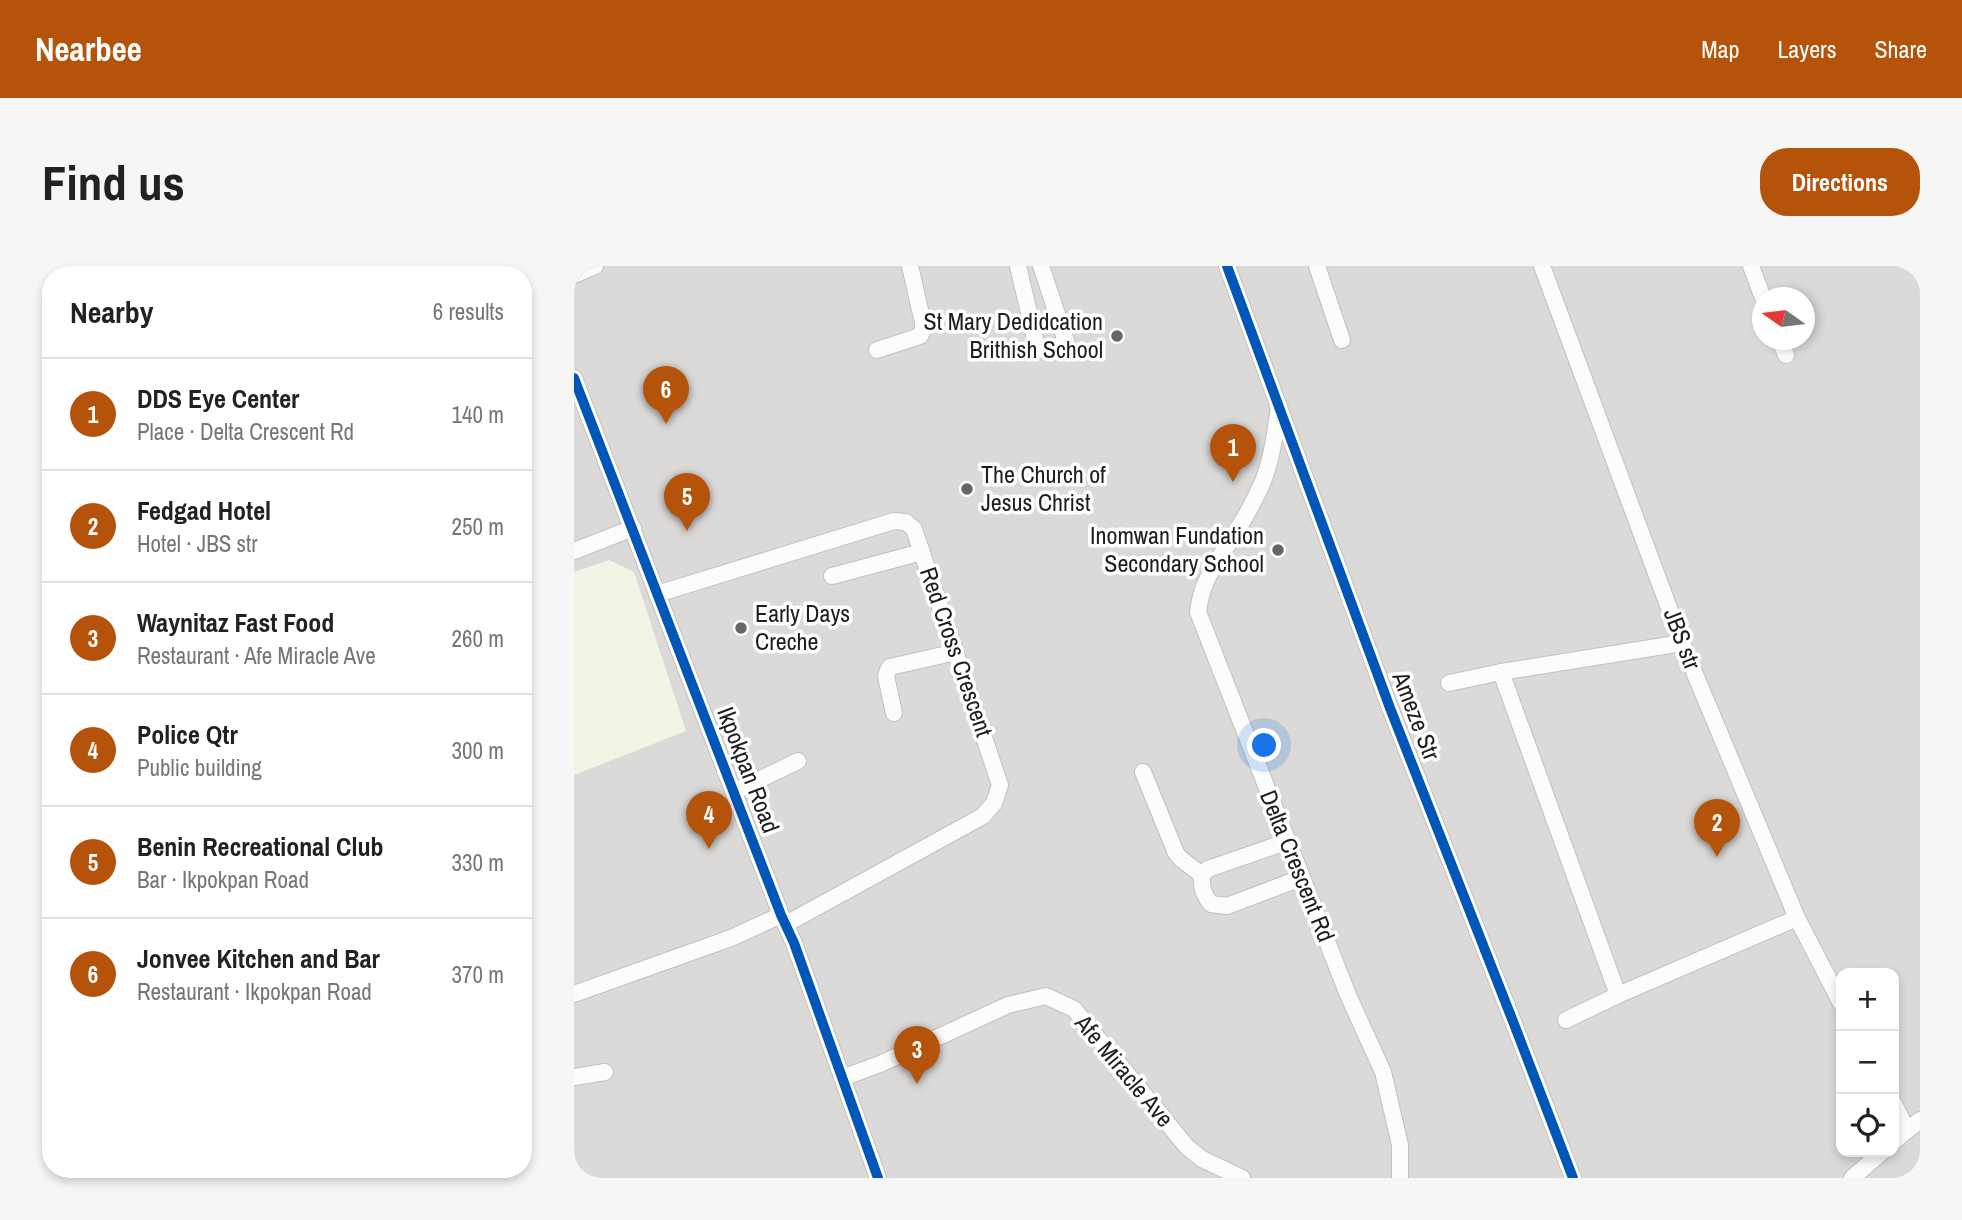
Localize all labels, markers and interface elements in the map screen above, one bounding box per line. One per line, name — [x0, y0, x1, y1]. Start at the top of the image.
text: Nearbee — [35, 27, 142, 71]
text: Map — [1701, 33, 1739, 65]
text: Layers — [1777, 33, 1836, 65]
text: Share — [1874, 33, 1927, 65]
button: Directions — [1760, 148, 1920, 216]
text: Find us — [42, 149, 185, 215]
north arrow — [1752, 287, 1815, 350]
text: Nearby — [70, 292, 153, 332]
text: 6 results — [433, 296, 504, 327]
place label: St Mary Dedidcation Brithish School — [924, 305, 1103, 365]
marker: St Mary Dedidcation Brithish School — [1109, 328, 1125, 344]
pin: 6 — [643, 366, 689, 424]
text: DDS Eye Center — [137, 381, 299, 416]
text: 1 — [88, 399, 98, 430]
text: 140 m — [452, 399, 504, 430]
text: Place · Delta Crescent Rd — [137, 416, 354, 447]
pin: 1 — [1210, 424, 1256, 482]
place label: The Church of Jesus Christ — [981, 458, 1106, 518]
pin: 5 — [664, 473, 710, 531]
marker: The Church of Jesus Christ — [959, 481, 975, 497]
text: Fedgad Hotel — [137, 493, 271, 528]
text: 2 — [88, 511, 98, 542]
text: 250 m — [452, 511, 504, 542]
place label: Inomwan Fundation Secondary School — [1090, 519, 1264, 579]
text: Hotel · JBS str — [137, 528, 258, 559]
marker: Inomwan Fundation Secondary School — [1270, 542, 1286, 558]
street label: Red Cross Crescent — [913, 563, 1001, 741]
place label: Early Days Creche — [755, 597, 850, 657]
street label: JBS str — [1657, 603, 1709, 674]
text: Waynitaz Fast Food — [137, 605, 334, 640]
marker: Early Days Creche — [733, 620, 749, 636]
text: 3 — [88, 623, 98, 654]
text: 260 m — [452, 623, 504, 654]
text: Restaurant · Afe Miracle Ave — [137, 640, 376, 671]
street label: Ameze Str — [1385, 666, 1448, 765]
street label: Ikpokpan Road — [710, 702, 788, 837]
text: Police Qtr — [137, 717, 238, 752]
your location — [1247, 728, 1281, 762]
text: 4 — [88, 735, 98, 766]
text: 300 m — [452, 735, 504, 766]
text: Public building — [137, 752, 262, 783]
street label: Delta Crescent Rd — [1253, 785, 1343, 946]
pin: 4 — [686, 791, 732, 849]
pin: 2 — [1694, 799, 1740, 857]
text: Benin Recreational Club — [137, 829, 383, 864]
text: 5 — [88, 847, 98, 878]
text: 330 m — [452, 847, 504, 878]
text: Bar · Ikpokpan Road — [137, 864, 309, 895]
text: Jonvee Kitchen and Bar — [137, 941, 380, 976]
text: 6 — [88, 959, 98, 990]
text: 370 m — [452, 959, 504, 990]
map controls — [1836, 968, 1899, 1157]
button: + — [1836, 968, 1899, 1031]
text: Restaurant · Ikpokpan Road — [137, 976, 372, 1007]
street label: Afe Miracle Ave — [1068, 1007, 1181, 1133]
pin: 3 — [894, 1026, 940, 1084]
button: − — [1836, 1031, 1899, 1094]
button: locate — [1836, 1094, 1899, 1157]

